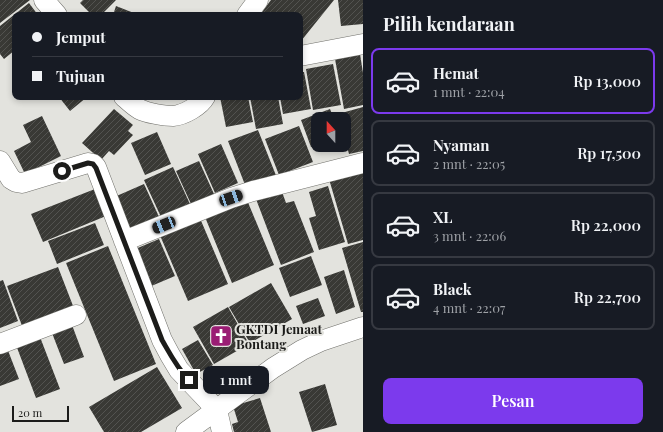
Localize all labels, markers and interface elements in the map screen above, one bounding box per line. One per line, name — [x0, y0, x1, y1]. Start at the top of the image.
text: Pilih kendaraan — [383, 12, 515, 36]
text: Jemput — [56, 27, 106, 47]
icon: car — [385, 63, 421, 99]
text: Hemat — [433, 63, 479, 83]
text: Tujuan — [56, 66, 105, 86]
text: Rp 13,000 — [573, 71, 641, 91]
text: 1 mnt · 22:04 — [433, 83, 505, 100]
north arrow — [311, 112, 351, 152]
map controls — [311, 112, 351, 152]
icon: car — [385, 135, 421, 171]
text: Nyaman — [433, 135, 490, 155]
text: Rp 17,500 — [577, 143, 641, 163]
text: 2 mnt · 22:05 — [433, 155, 505, 172]
route start — [53, 162, 71, 180]
car — [218, 188, 244, 208]
icon: car — [385, 207, 421, 243]
text: XL — [433, 207, 453, 227]
car — [151, 215, 177, 235]
text: Rp 22,000 — [571, 215, 641, 235]
text: 3 mnt · 22:06 — [433, 227, 506, 244]
icon: car — [385, 279, 421, 315]
text: Black — [433, 279, 472, 299]
text: Rp 22,700 — [574, 287, 641, 307]
text: 4 mnt · 22:07 — [433, 299, 505, 316]
place label: GKTDI Jemaat Bontang — [236, 320, 323, 352]
church icon: GKTDI Jemaat Bontang — [208, 323, 234, 349]
callout: 1 mnt — [203, 366, 269, 394]
route end — [180, 371, 198, 389]
text: 1 mnt — [220, 371, 252, 388]
button: Pesan — [383, 378, 643, 424]
scale bar — [12, 404, 69, 423]
text: 20 m — [18, 405, 42, 420]

